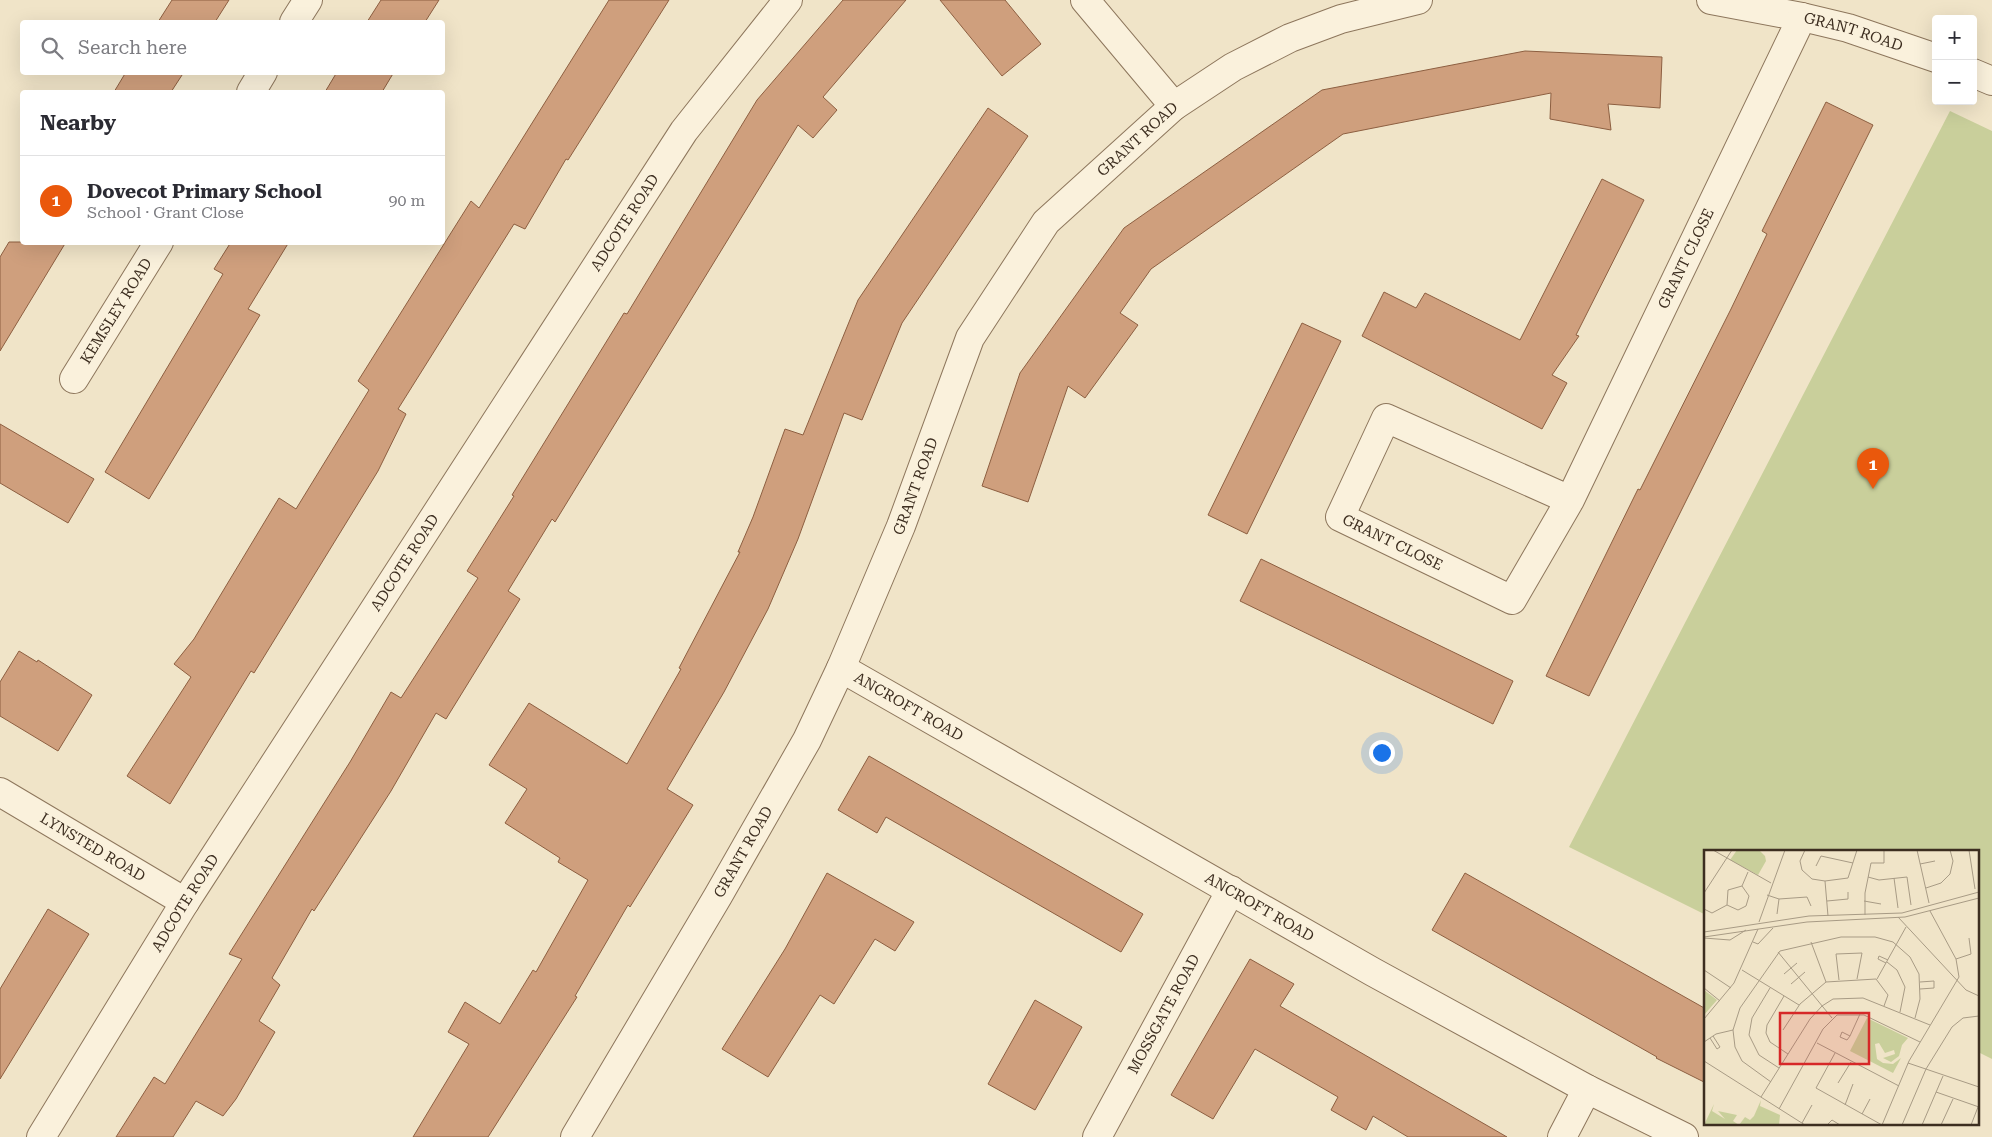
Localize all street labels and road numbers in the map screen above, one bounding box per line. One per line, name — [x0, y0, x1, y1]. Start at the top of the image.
street label: GRANT ROAD — [1802, 9, 1905, 55]
street label: GRANT ROAD — [1093, 98, 1182, 180]
street label: ADCOTE ROAD — [587, 171, 663, 274]
street label: GRANT CLOSE — [1654, 205, 1718, 312]
street label: KEMSLEY ROAD — [77, 255, 156, 367]
street label: GRANT ROAD — [889, 435, 942, 538]
street label: GRANT CLOSE — [1339, 510, 1446, 574]
street label: ADCOTE ROAD — [367, 511, 443, 614]
street label: ANCROFT ROAD — [851, 668, 966, 745]
street label: GRANT ROAD — [710, 803, 776, 901]
street label: LYNSTED ROAD — [37, 809, 149, 885]
street label: ADCOTE ROAD — [148, 851, 223, 955]
street label: ANCROFT ROAD — [1202, 869, 1317, 945]
street label: MOSSGATE ROAD — [1124, 951, 1204, 1077]

